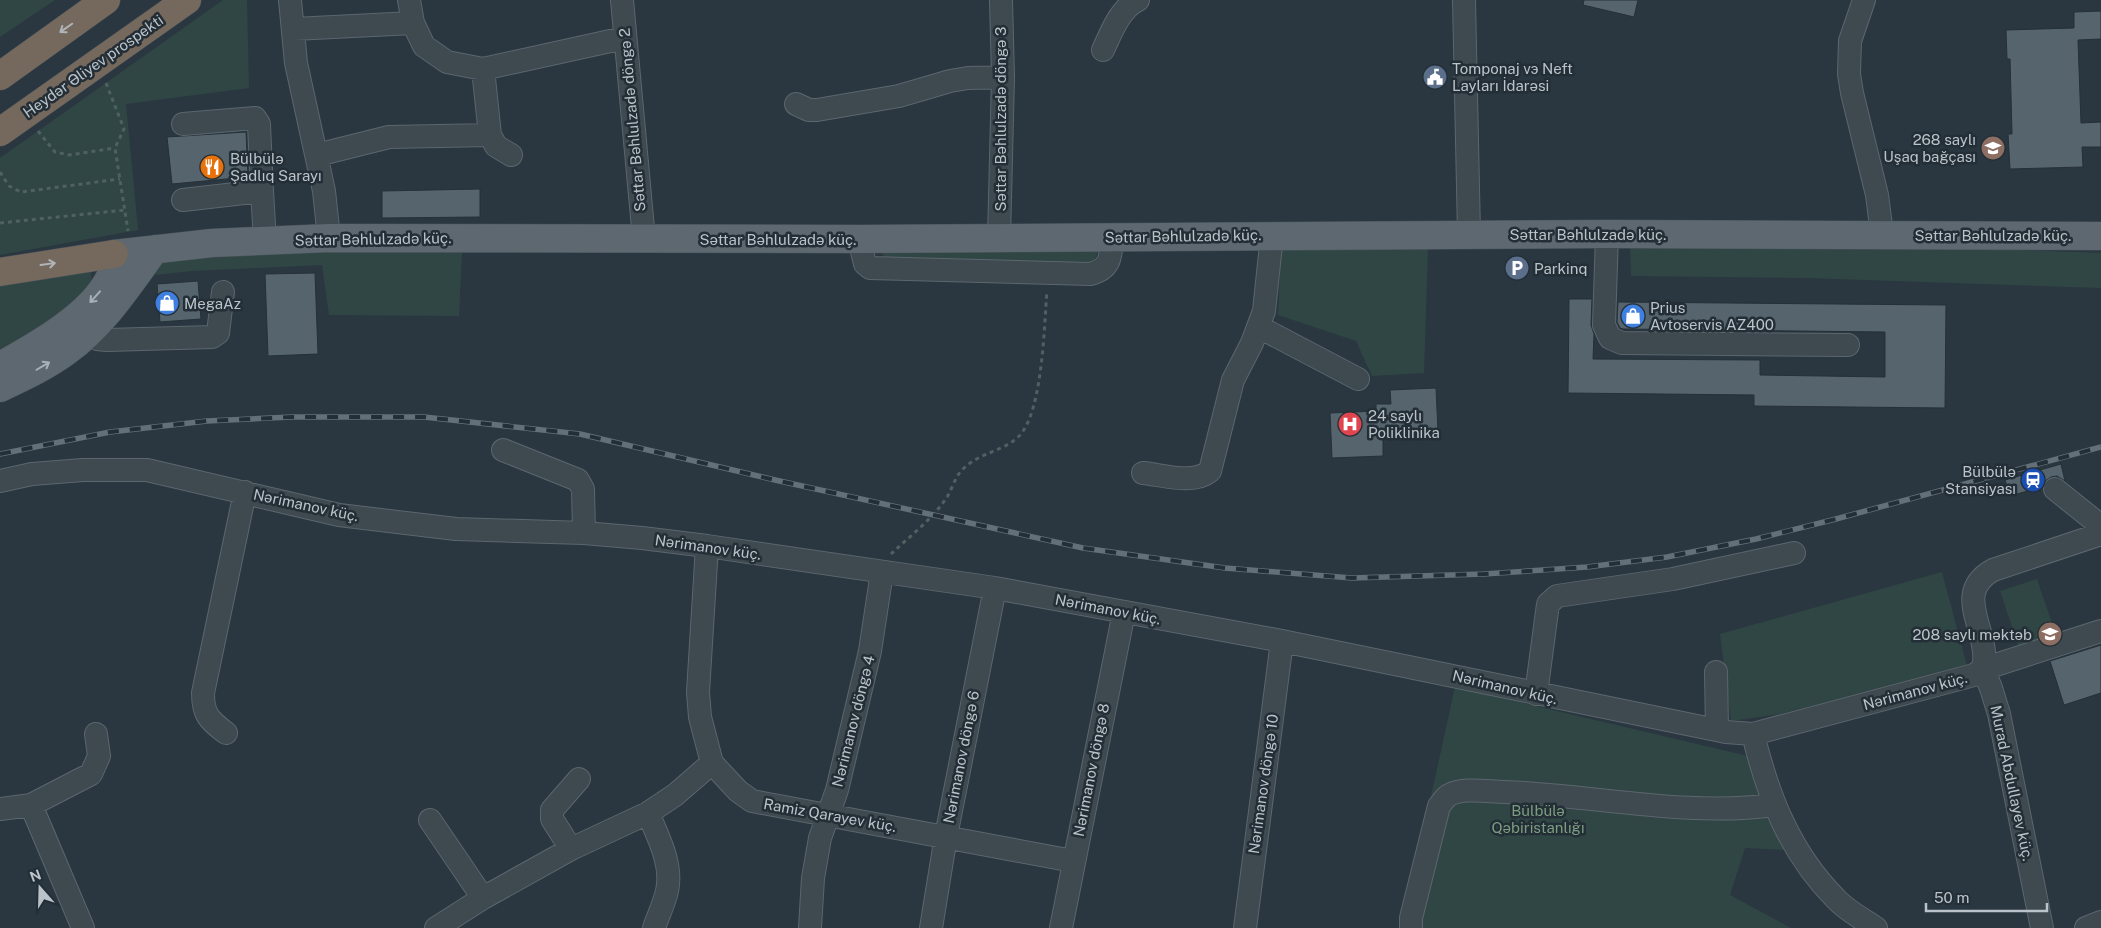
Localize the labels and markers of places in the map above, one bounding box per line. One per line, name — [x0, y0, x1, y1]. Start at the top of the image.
place label: Tomponaj vэ Neft Layları İdarəsi — [1452, 60, 1573, 94]
public building icon: Tomponaj vэ Neft Layları İdarəsi — [1422, 64, 1448, 90]
place label: 268 saylı Uşaq bağçası — [1883, 131, 1976, 165]
school or university icon: 268 saylı Uşaq bağçası — [1980, 135, 2006, 161]
place label: Bülbülə Şadlıq Sarayı — [230, 150, 322, 184]
restaurant icon: Bülbülə Şadlıq Sarayı — [199, 154, 225, 180]
parking icon: Parkinq — [1504, 255, 1530, 281]
place label: Parkinq — [1534, 260, 1587, 277]
shop icon: MegaAz — [154, 290, 180, 316]
place label: MegaAz — [184, 295, 241, 312]
place label: Prius Avtoservis AZ400 — [1650, 299, 1774, 333]
shop icon: Prius Avtoservis AZ400 — [1620, 303, 1646, 329]
place label: 24 saylı Poliklinika — [1368, 407, 1440, 441]
hospital icon: 24 saylı Poliklinika — [1337, 411, 1363, 437]
place label: Bülbülə Stansiyası — [1945, 463, 2016, 497]
station icon: Bülbülə Stansiyası — [2020, 467, 2046, 493]
school or university icon: 208 saylı məktəb — [2037, 621, 2063, 647]
place label: 208 saylı məktəb — [1912, 626, 2032, 643]

